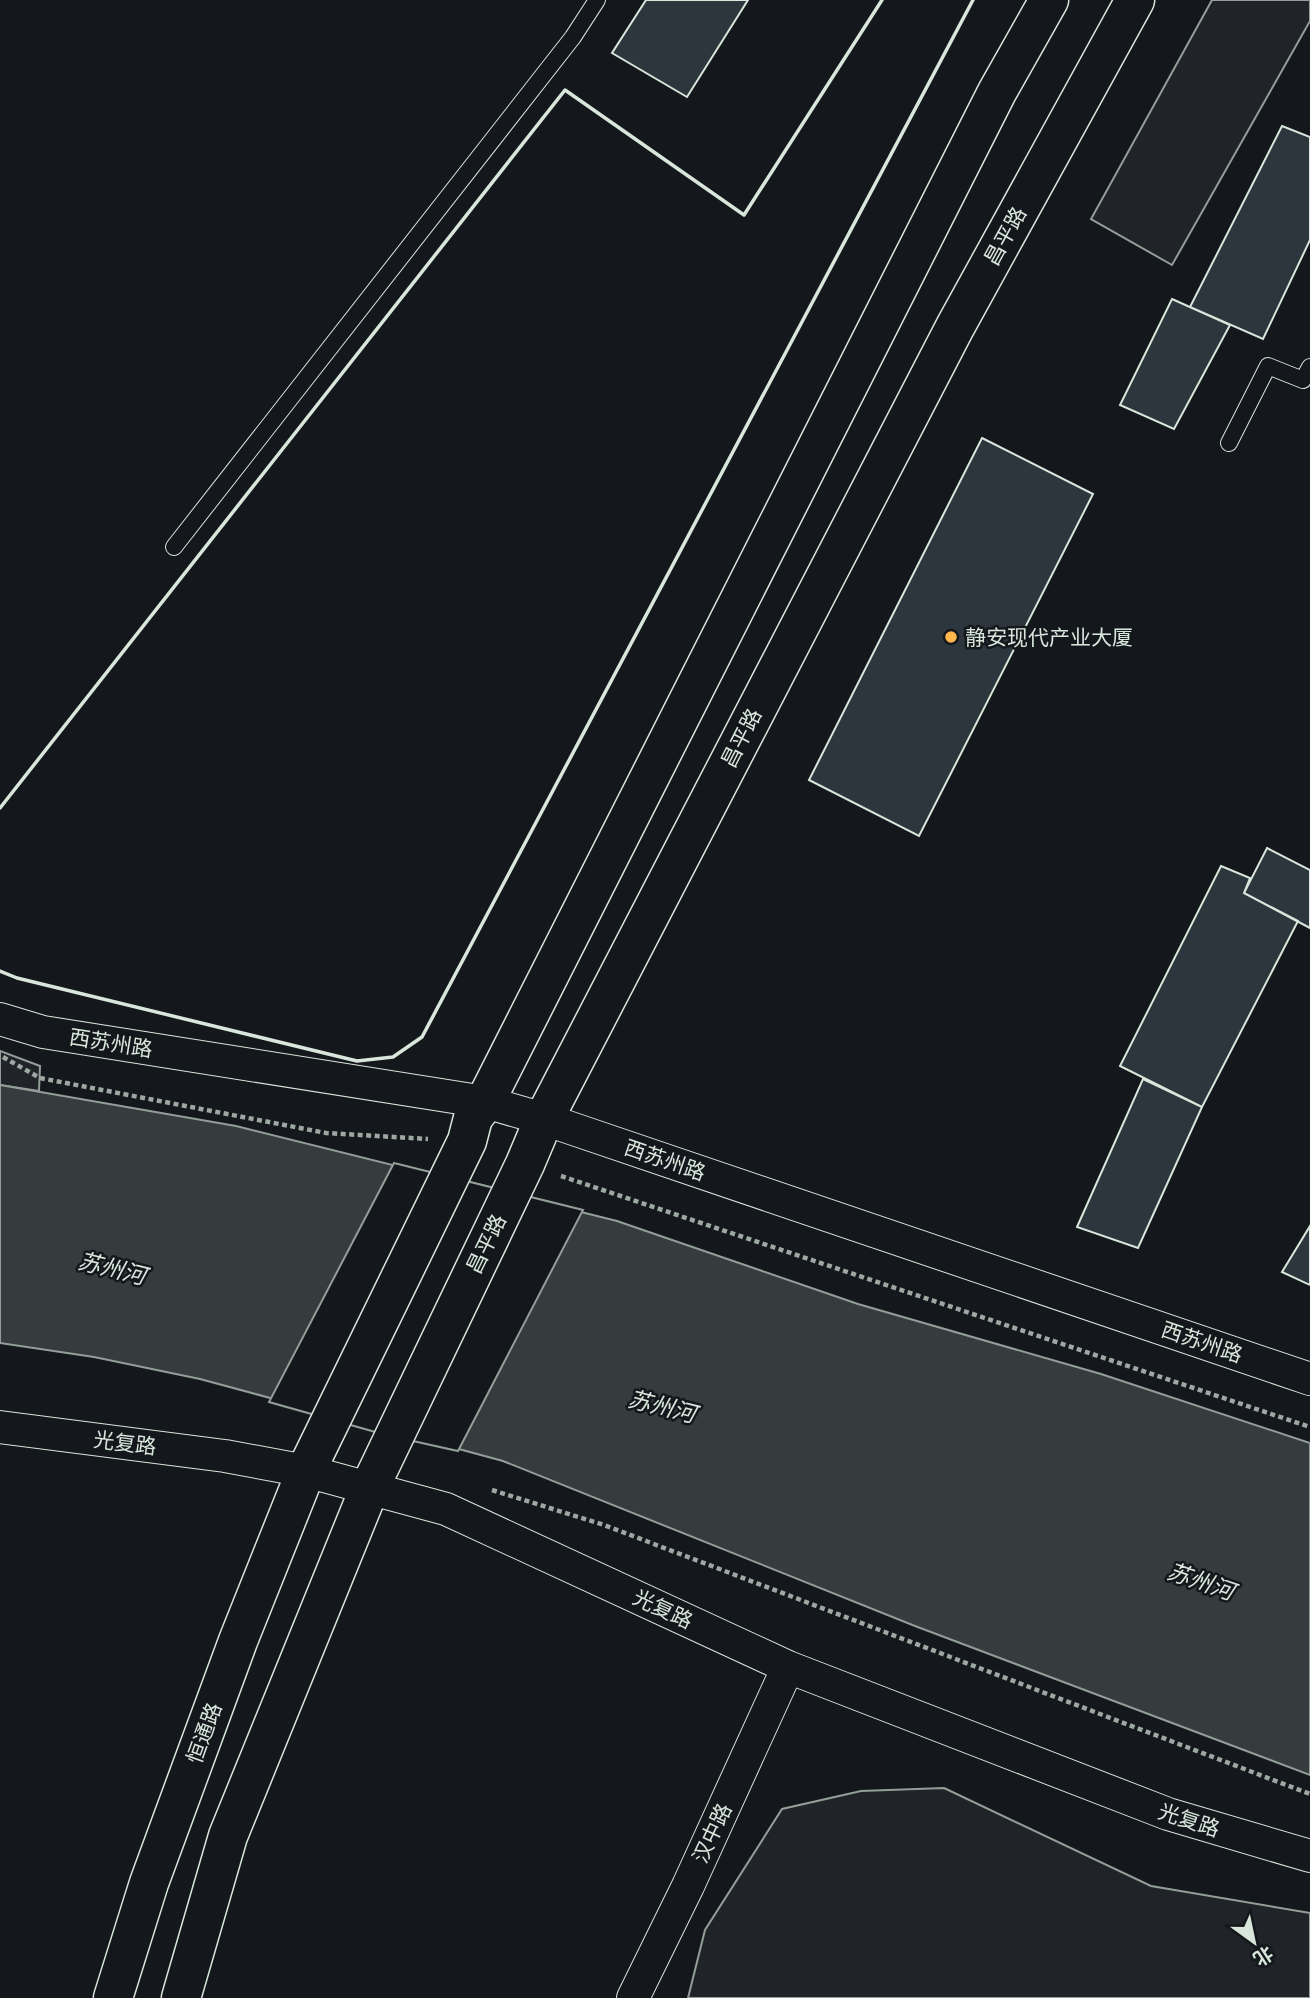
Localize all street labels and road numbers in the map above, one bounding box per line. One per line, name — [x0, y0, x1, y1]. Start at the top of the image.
street label: 昌平路 — [978, 202, 1032, 270]
street label: 昌平路 — [715, 704, 767, 772]
street label: 西苏州路 — [67, 1023, 155, 1063]
street label: 西苏州路 — [621, 1134, 709, 1186]
street label: 昌平路 — [460, 1210, 512, 1278]
street label: 西苏州路 — [1158, 1316, 1246, 1368]
street label: 光复路 — [92, 1426, 158, 1460]
street label: 光复路 — [629, 1583, 697, 1635]
street label: 恒通路 — [181, 1699, 227, 1767]
street label: 光复路 — [1155, 1797, 1223, 1843]
street label: 汉中路 — [686, 1799, 738, 1867]

